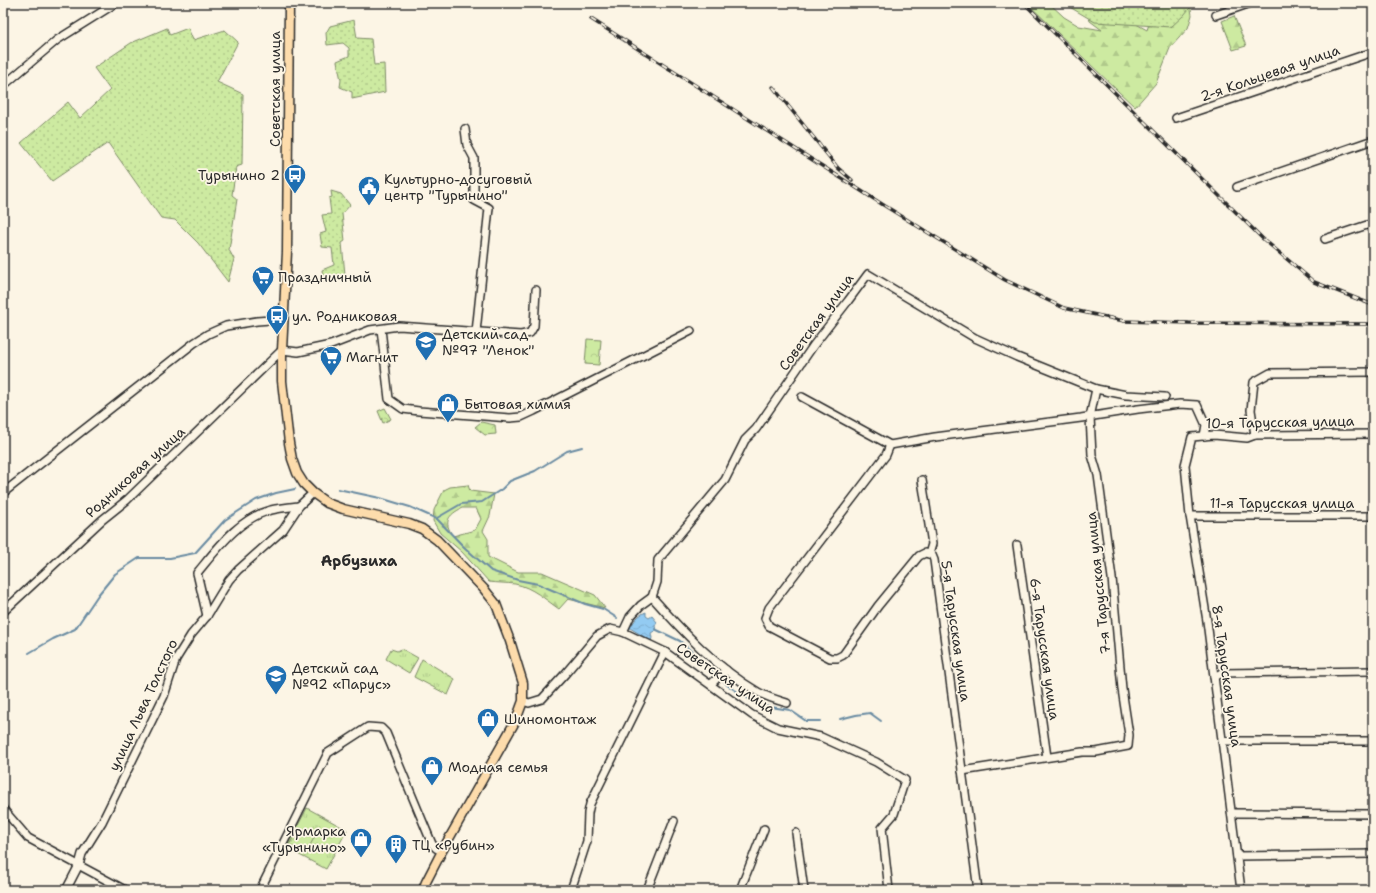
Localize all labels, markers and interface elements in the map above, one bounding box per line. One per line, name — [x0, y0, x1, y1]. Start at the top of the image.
street label: Советская улица — [266, 31, 284, 147]
street label: 2-я Кольцевая улица — [1198, 41, 1342, 105]
bus stop icon: Турынино 2 — [282, 162, 308, 195]
place label: Турынино 2 — [198, 166, 280, 184]
place label: Культурно-досуговый центр "Турынино" — [384, 170, 532, 204]
public building icon: Культурно-досуговый центр "Турынино" — [356, 174, 382, 207]
supermarket icon: Праздничный — [250, 264, 276, 297]
place label: Праздничный — [278, 268, 372, 286]
street label: Советская улица — [775, 270, 857, 374]
bus stop icon: ул. Родниковая — [264, 303, 290, 336]
place label: ул. Родниковая — [292, 307, 397, 325]
place label: Детский сад №97 "Ленок" — [442, 325, 535, 359]
school or university icon: Детский сад №97 "Ленок" — [413, 329, 439, 362]
supermarket icon: Магнит — [318, 344, 344, 377]
place label: Магнит — [346, 348, 399, 366]
shop icon: Бытовая химия — [435, 391, 461, 424]
place label: Бытовая химия — [464, 395, 571, 413]
street label: 10-я Тарусская улица — [1205, 412, 1355, 432]
street label: Родниковая улица — [81, 422, 189, 522]
street label: 11-я Тарусская улица — [1210, 494, 1355, 512]
street label: 7-я Тарусская улица — [1082, 511, 1114, 655]
district label: Арбузиха — [321, 551, 398, 571]
street label: 5-я Тарусская улица — [937, 559, 975, 703]
street label: 6-я Тарусская улица — [1026, 577, 1064, 722]
street label: 8-я Тарусская улица — [1208, 604, 1246, 749]
street label: улица Льва Толстого — [105, 636, 181, 774]
street label: Советская улица — [673, 638, 779, 718]
place label: Детский сад №92 «Парус» — [292, 659, 391, 693]
school or university icon: Детский сад №92 «Парус» — [263, 663, 289, 696]
shop icon: Шиномонтаж — [475, 706, 501, 739]
place label: Шиномонтаж — [504, 710, 597, 728]
shop icon: Модная семья — [419, 754, 445, 787]
place label: Модная семья — [448, 758, 548, 776]
place label: Ярмарка «Турынино» — [262, 822, 346, 856]
shop icon: Ярмарка «Турынино» — [348, 826, 374, 859]
building icon: ТЦ «Рубин» — [383, 832, 409, 865]
place label: ТЦ «Рубин» — [412, 836, 495, 854]

